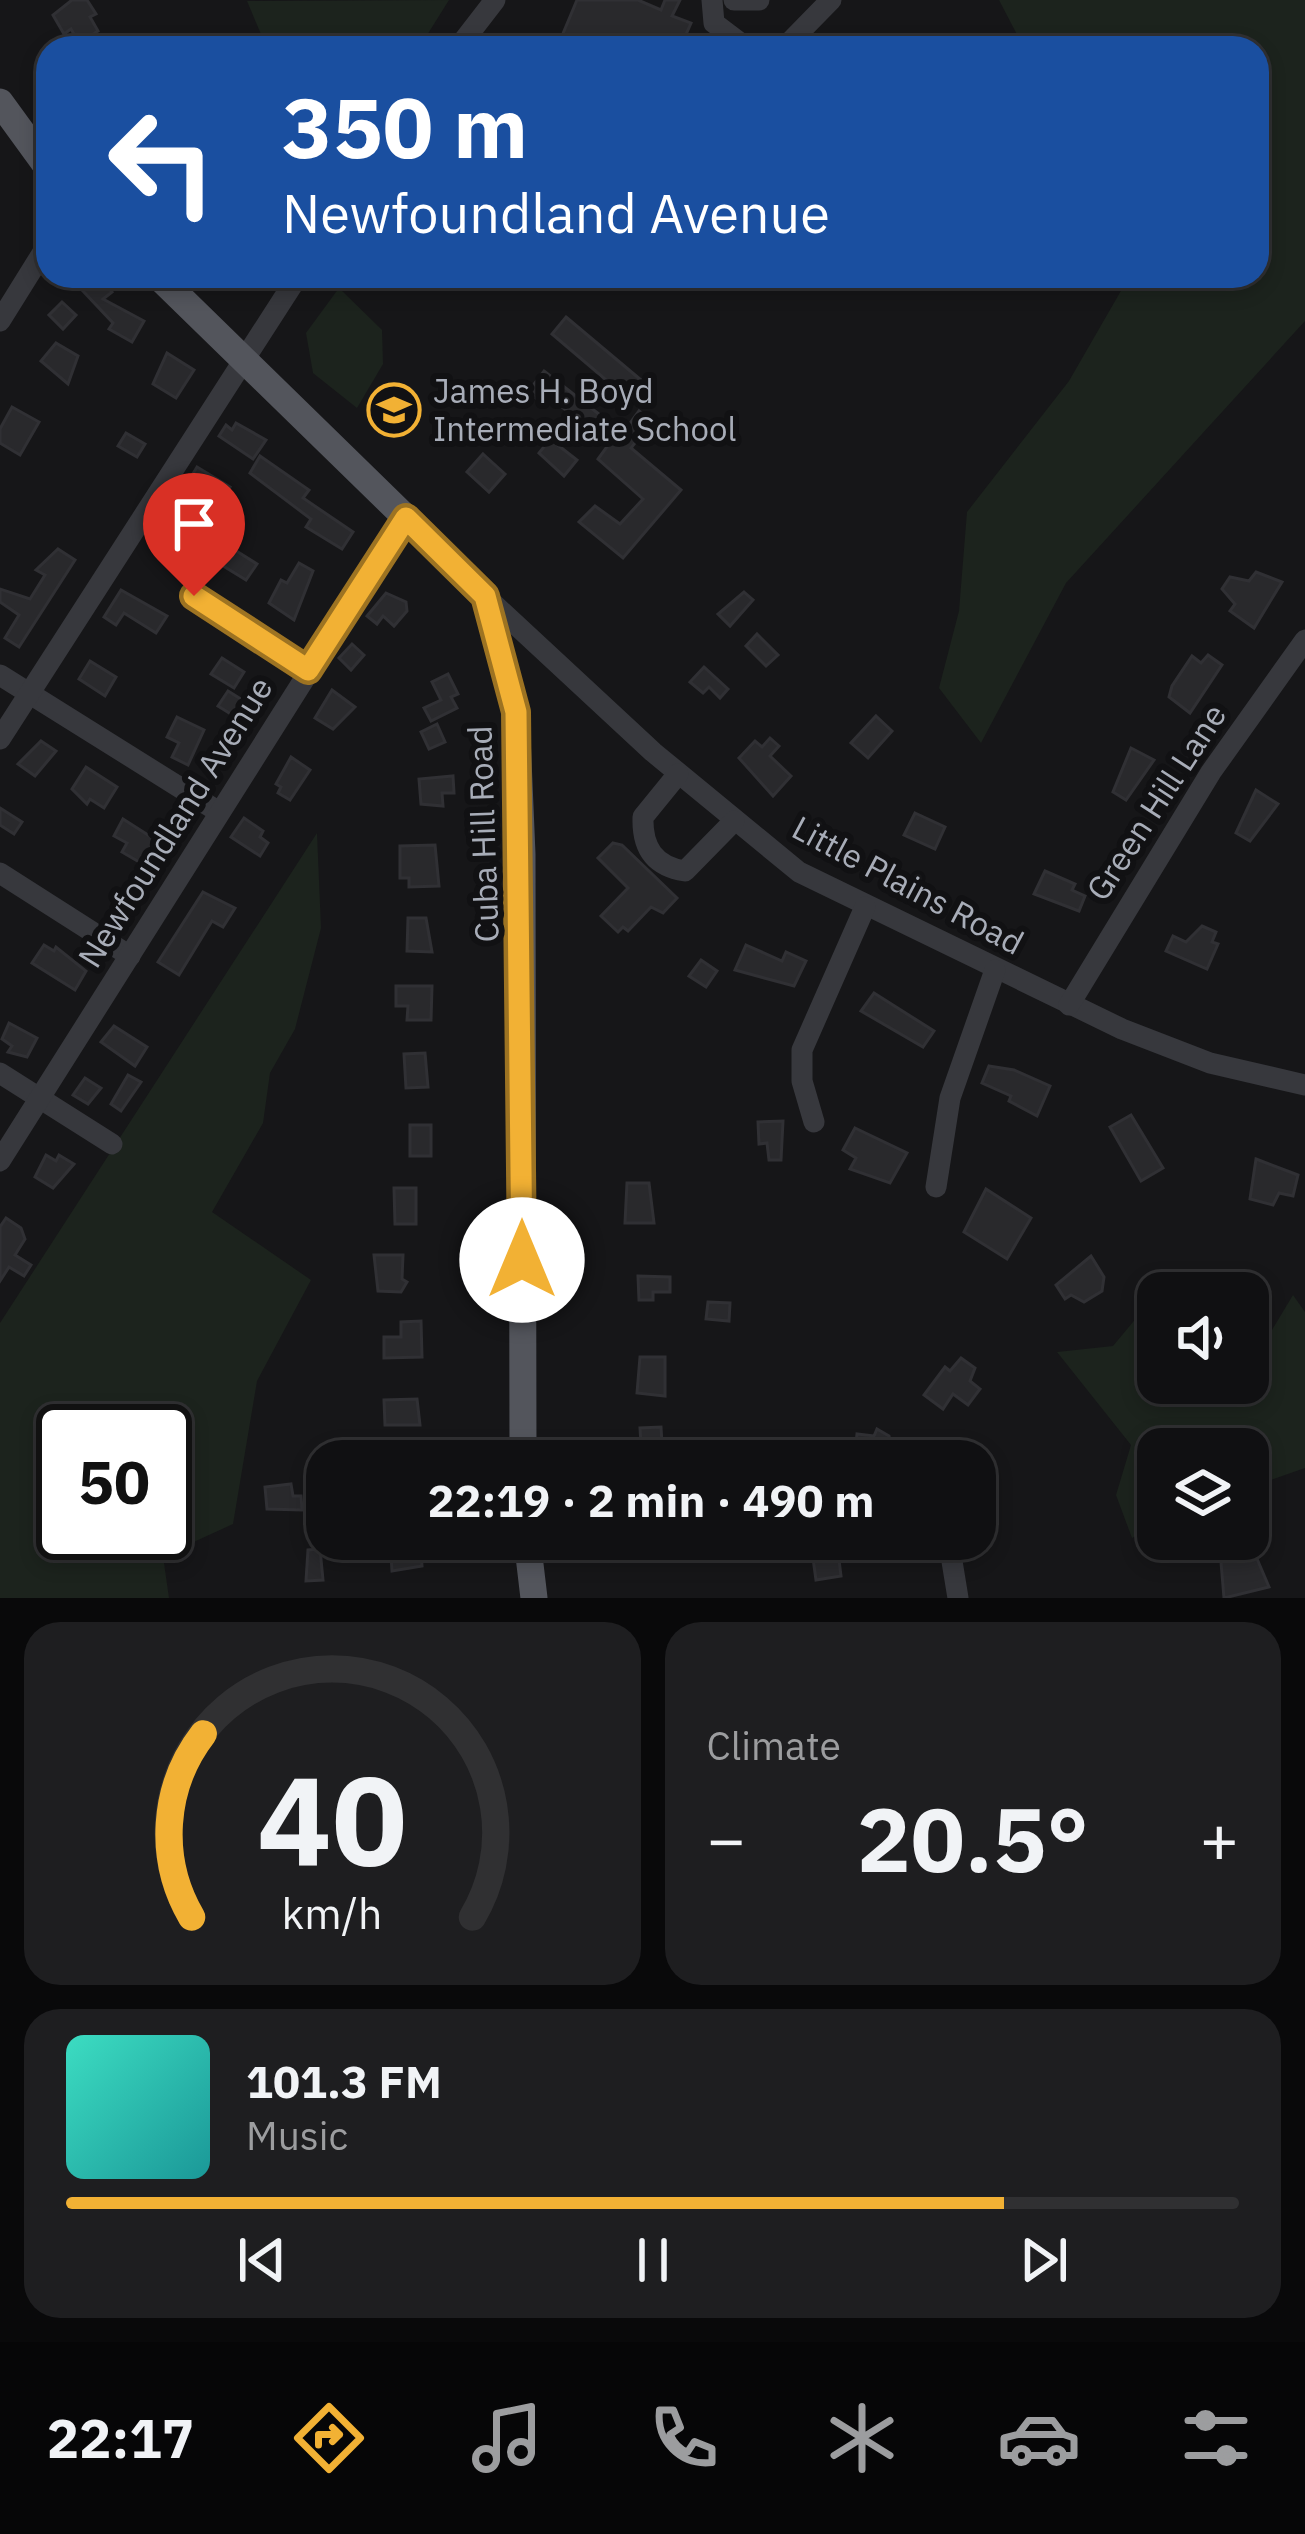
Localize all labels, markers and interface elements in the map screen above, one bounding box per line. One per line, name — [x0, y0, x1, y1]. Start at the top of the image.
text: 350 m — [282, 72, 528, 181]
icon: left — [84, 84, 240, 240]
text: Newfoundland Avenue — [282, 178, 830, 248]
place label: James H. Boyd Intermediate School — [433, 369, 736, 450]
school or university icon: James H. Boyd Intermediate School — [366, 382, 422, 438]
pin — [143, 473, 245, 596]
icon: arrive — [161, 491, 227, 557]
street label: Newfoundland Avenue — [68, 668, 282, 975]
street label: Green Hill Lane — [1076, 695, 1235, 908]
street label: Cuba Hill Road — [457, 725, 508, 943]
street label: Little Plains Road — [785, 806, 1031, 964]
position arrow — [459, 1197, 585, 1323]
map controls — [1137, 1272, 1269, 1560]
button: sound — [1137, 1272, 1269, 1404]
speed limit sign: 50 — [36, 1404, 192, 1560]
button: layers — [1137, 1428, 1269, 1560]
text: 22:19 · 2 min · 490 m — [428, 1471, 874, 1529]
text: Climate — [707, 1720, 841, 1771]
text: 40 — [257, 1738, 407, 1900]
text: 20.5° — [857, 1780, 1089, 1897]
text: − — [707, 1795, 746, 1881]
text: + — [1199, 1795, 1239, 1881]
text: km/h — [282, 1884, 383, 1940]
text: 101.3 FM — [246, 2052, 442, 2110]
text: Music — [246, 2110, 348, 2161]
icon: previous — [229, 2227, 295, 2293]
icon: pause — [620, 2227, 686, 2293]
icon: next — [1011, 2227, 1077, 2293]
icon: directions — [287, 2396, 371, 2480]
icon: music — [465, 2396, 549, 2480]
icon: phone — [642, 2396, 726, 2480]
icon: climate — [820, 2396, 904, 2480]
icon: car — [997, 2396, 1081, 2480]
icon: filters — [1174, 2396, 1258, 2480]
text: 22:17 — [47, 2403, 194, 2473]

